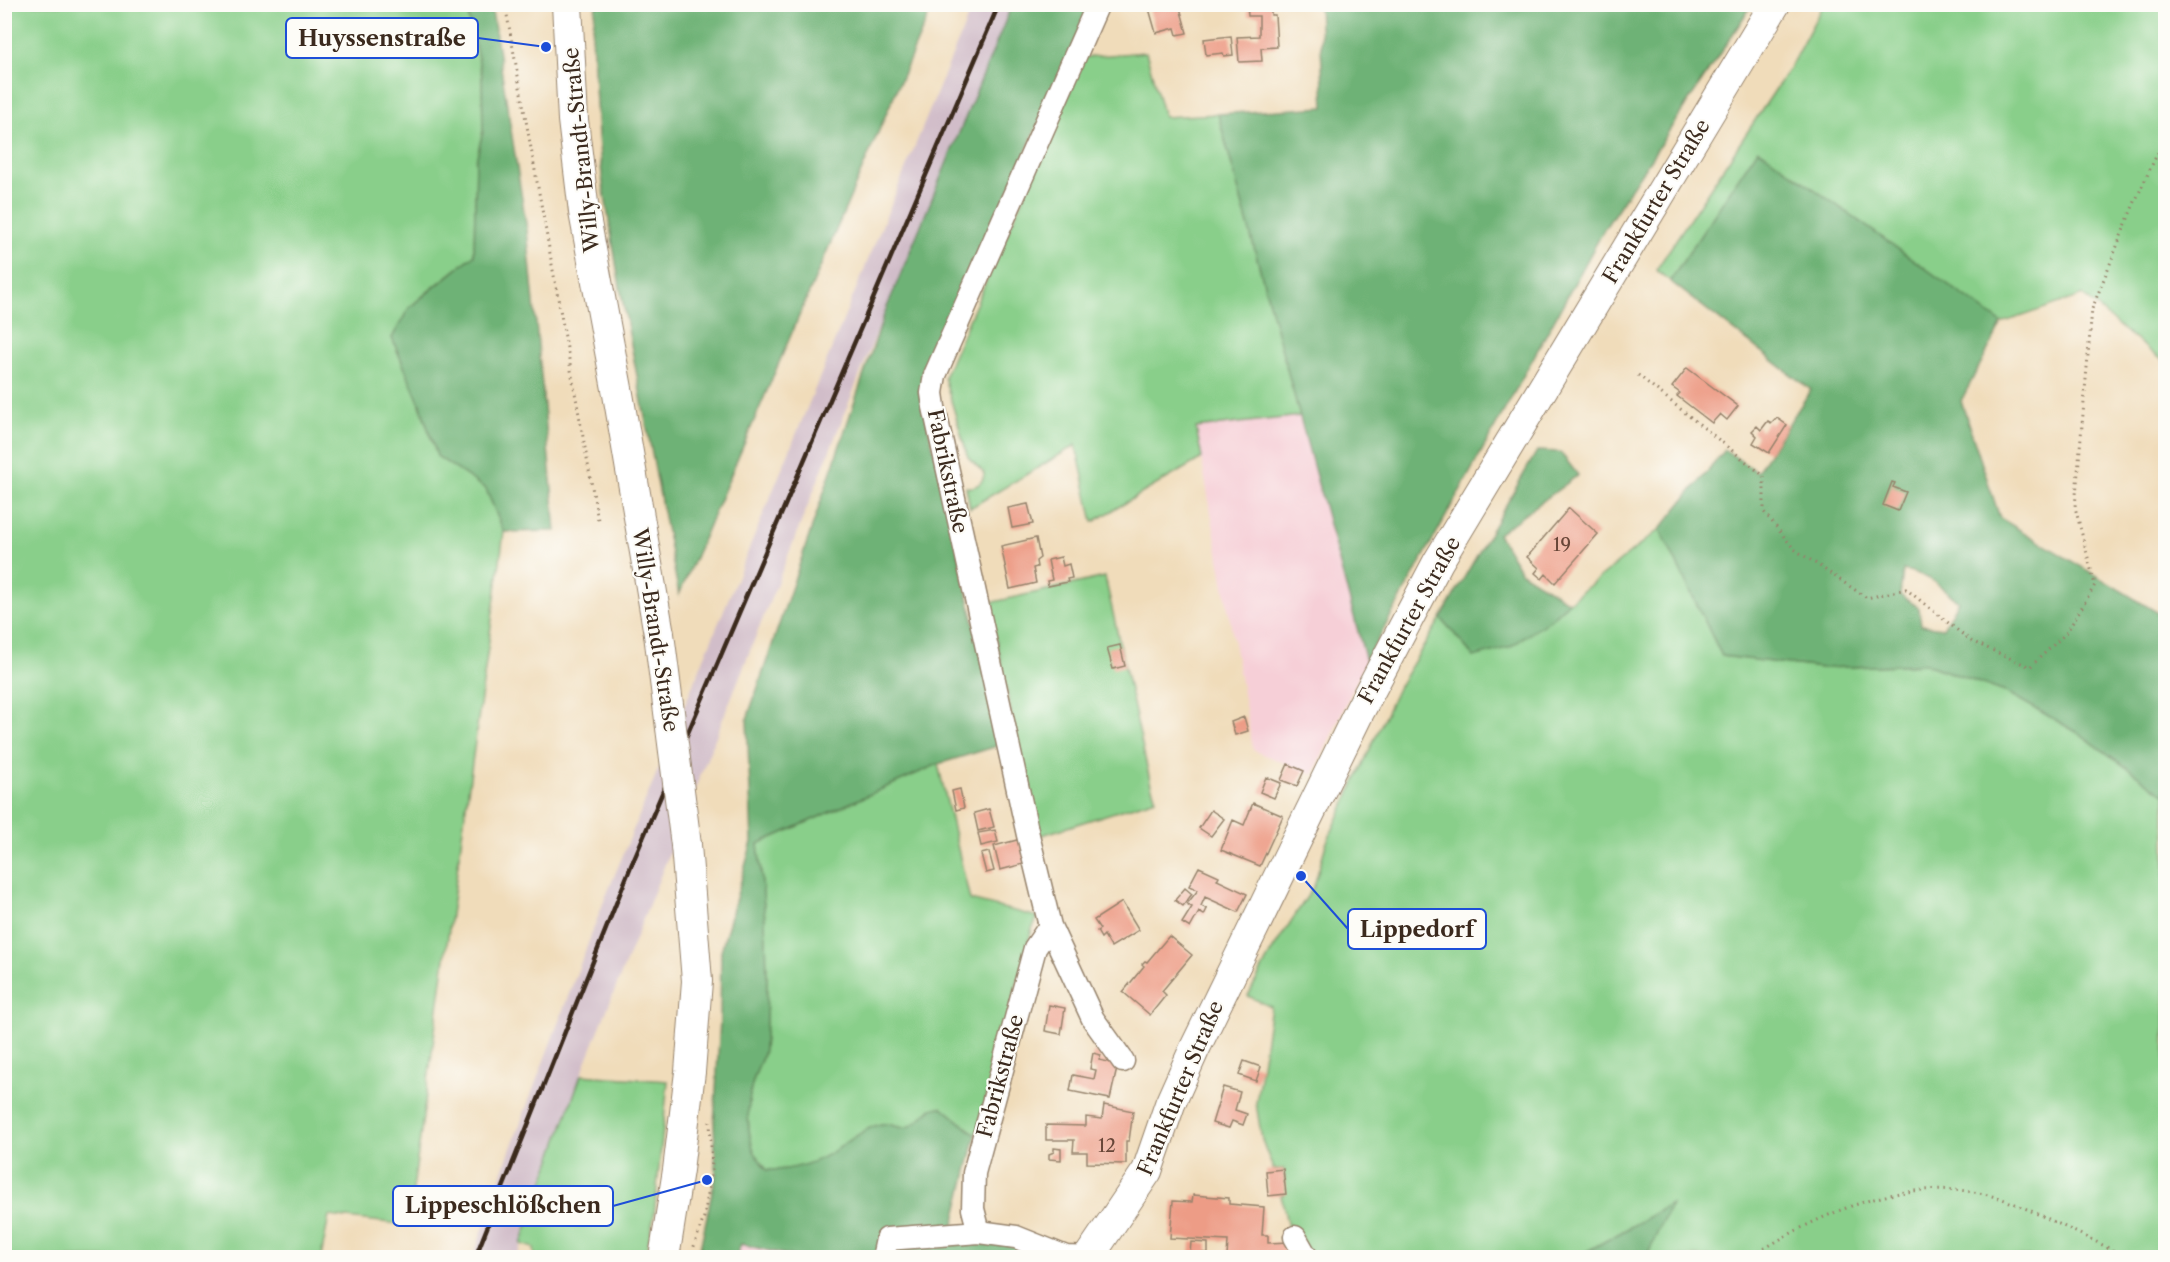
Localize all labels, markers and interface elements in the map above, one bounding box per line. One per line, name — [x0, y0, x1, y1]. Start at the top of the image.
callout: Huyssenstraße — [286, 18, 478, 58]
text: Huyssenstraße — [298, 25, 466, 52]
street label: Willy-Brandt-Straße — [558, 46, 604, 255]
street label: Frankfurter Straße — [1597, 114, 1715, 288]
street label: Fabrikstraße — [923, 406, 973, 536]
street label: Willy-Brandt-Straße — [627, 525, 684, 734]
street label: Frankfurter Straße — [1353, 532, 1465, 708]
house number: 19 — [1553, 534, 1571, 556]
callout: Lippedorf — [1348, 909, 1486, 949]
text: Lippedorf — [1360, 916, 1477, 943]
street label: Frankfurter Straße — [1132, 997, 1228, 1179]
street label: Fabrikstraße — [972, 1012, 1028, 1140]
house number: 12 — [1098, 1135, 1116, 1157]
callout: Lippeschlößchen — [393, 1186, 613, 1226]
text: Lippeschlößchen — [405, 1192, 601, 1219]

